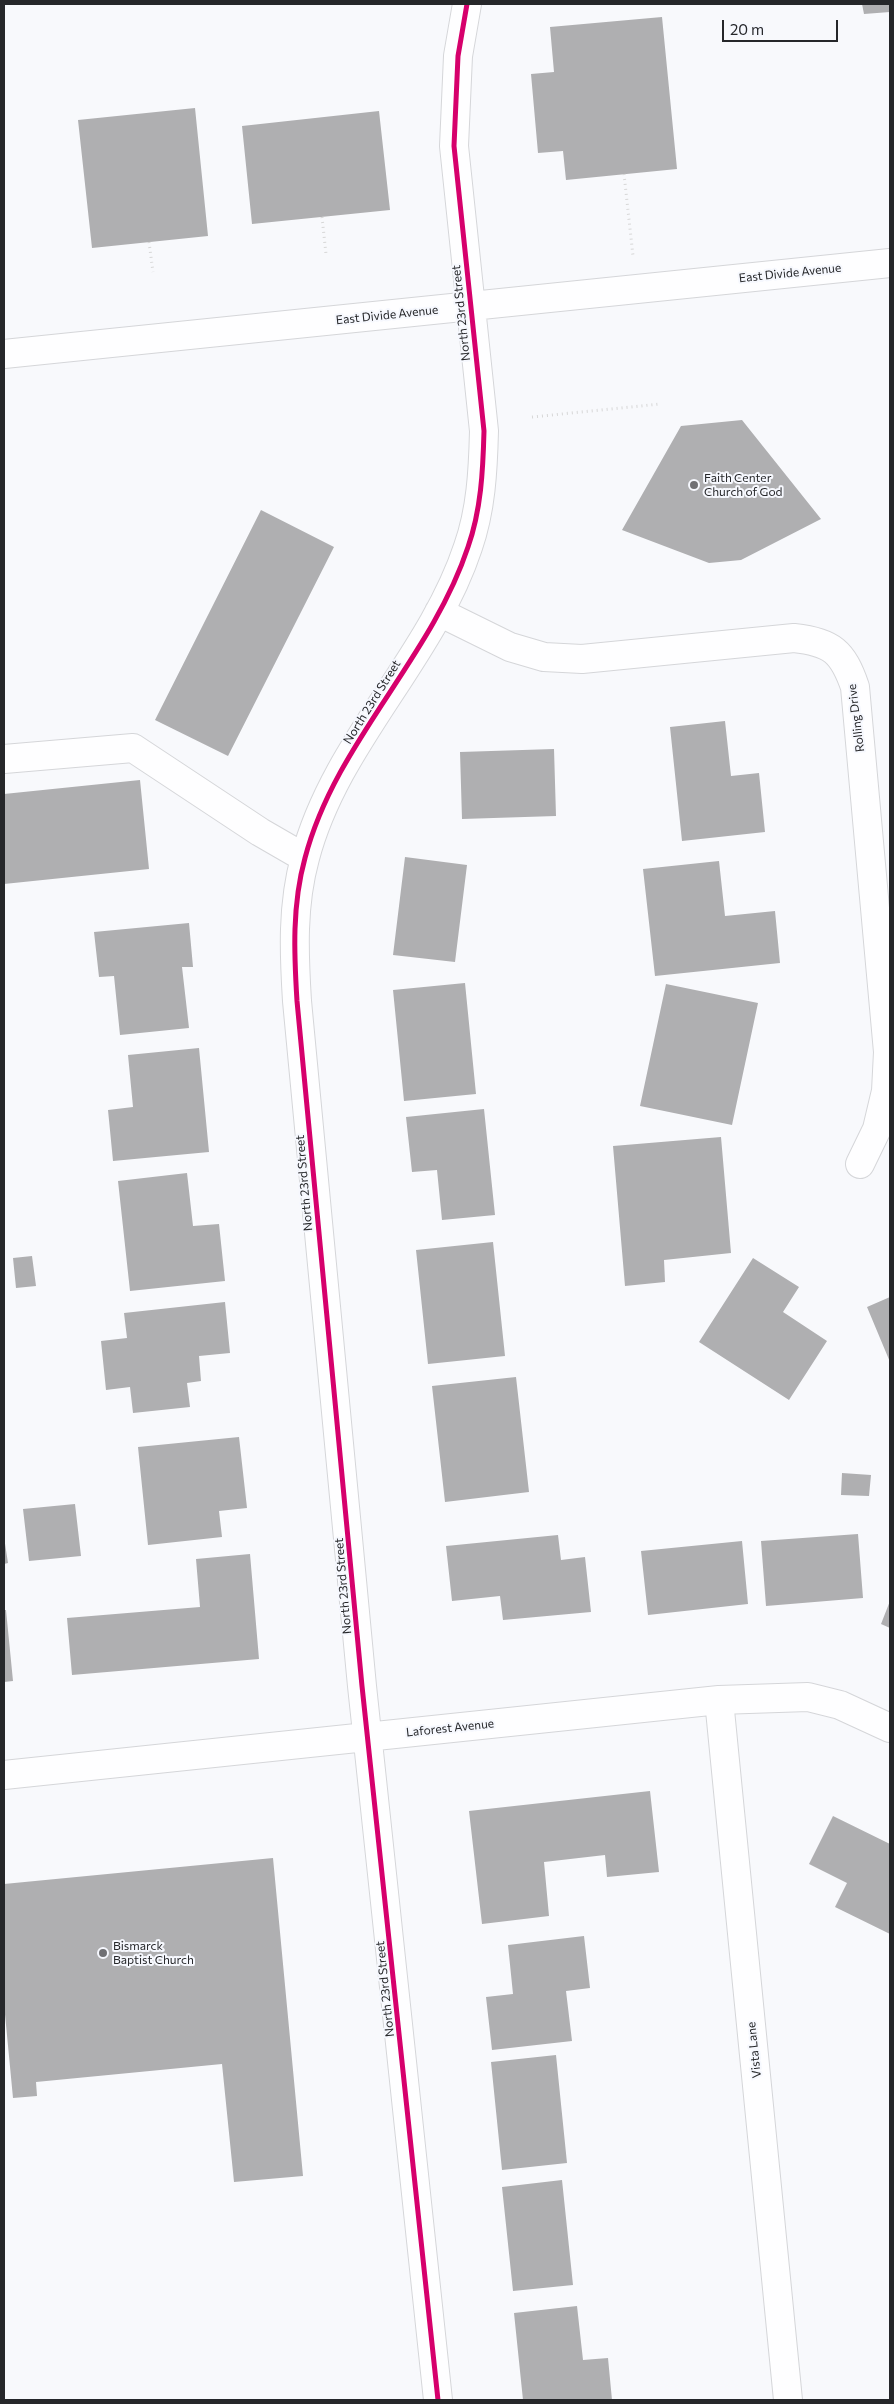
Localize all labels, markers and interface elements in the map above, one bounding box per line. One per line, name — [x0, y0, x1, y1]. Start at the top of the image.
scale bar — [724, 10, 840, 42]
text: 20 m — [730, 20, 764, 38]
street label: East Divide Avenue — [738, 260, 842, 286]
street label: North 23rd Street — [449, 264, 473, 362]
street label: East Divide Avenue — [335, 302, 439, 328]
place label: Faith Center Church of God — [704, 471, 783, 499]
marker: Faith Center Church of God — [688, 479, 700, 491]
street label: North 23rd Street — [340, 657, 404, 747]
street label: Rolling Drive — [845, 683, 867, 753]
street label: North 23rd Street — [293, 1134, 315, 1232]
street label: North 23rd Street — [332, 1537, 354, 1635]
street label: Laforest Avenue — [405, 1716, 495, 1740]
place label: Bismarck Baptist Church — [113, 1939, 194, 1967]
street label: North 23rd Street — [373, 1940, 397, 2038]
marker: Bismarck Baptist Church — [97, 1947, 109, 1959]
street label: Vista Lane — [744, 2021, 764, 2079]

